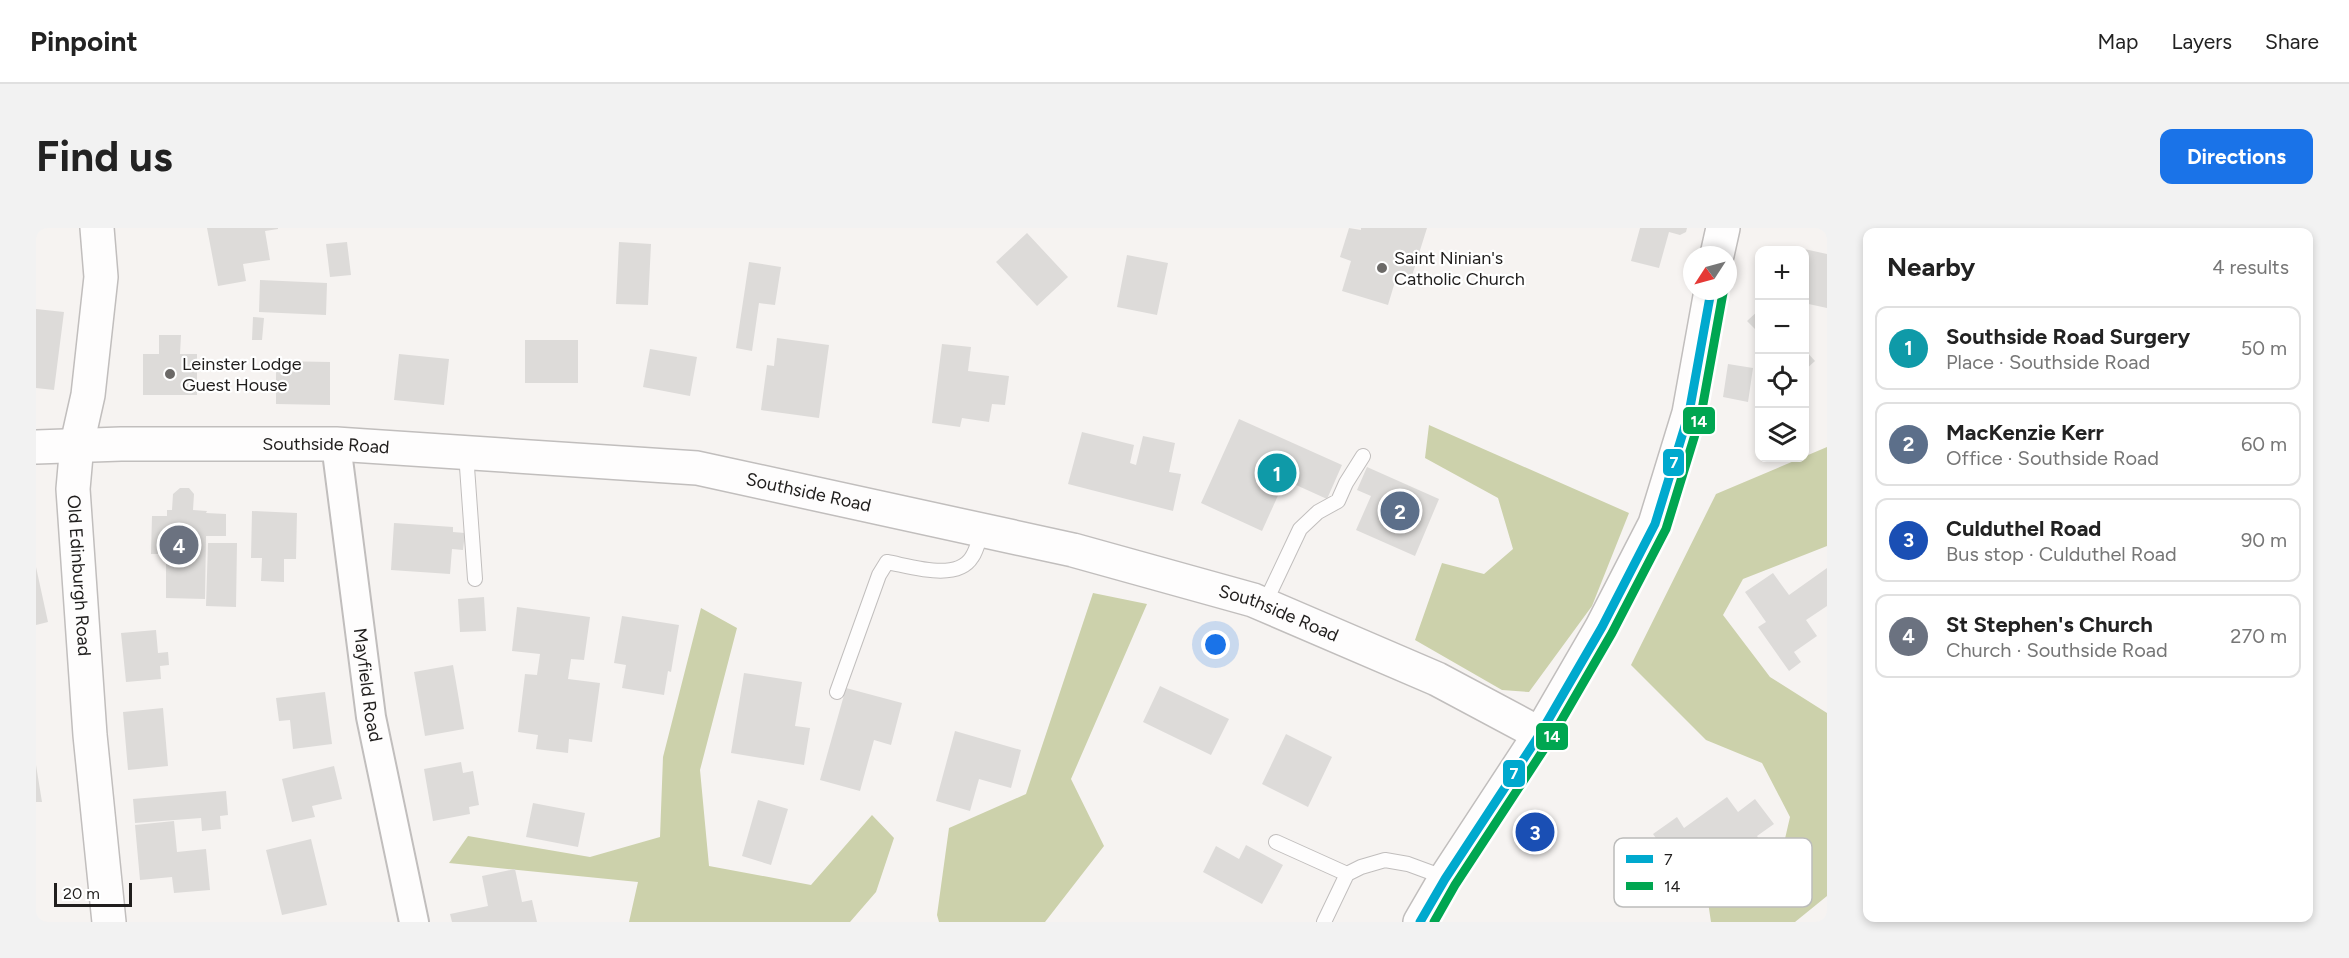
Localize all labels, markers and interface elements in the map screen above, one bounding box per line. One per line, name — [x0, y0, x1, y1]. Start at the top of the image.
text: Pinpoint — [30, 24, 138, 58]
text: Map — [2098, 29, 2138, 54]
text: Layers — [2171, 29, 2232, 54]
text: Share — [2265, 29, 2319, 54]
button: Directions — [2160, 129, 2313, 184]
text: Find us — [36, 131, 173, 182]
north arrow — [1683, 246, 1737, 300]
map controls — [1755, 246, 1809, 462]
button: + — [1755, 246, 1809, 300]
place label: Saint Ninian's Catholic Church — [1394, 247, 1525, 290]
text: Nearby — [1887, 251, 1975, 283]
text: 4 results — [2212, 255, 2289, 279]
marker: Saint Ninian's Catholic Church — [1375, 261, 1389, 275]
button: − — [1755, 300, 1809, 354]
text: Southside Road Surgery — [1946, 323, 2190, 350]
text: 1 — [1904, 336, 1913, 360]
text: 50 m — [2241, 336, 2287, 360]
text: Place · Southside Road — [1946, 350, 2150, 374]
place label: Leinster Lodge Guest House — [182, 353, 302, 396]
button: locate — [1755, 354, 1809, 408]
marker: Leinster Lodge Guest House — [163, 367, 177, 381]
line badge: 14 — [1682, 406, 1716, 435]
button: layers — [1755, 408, 1809, 462]
text: 14 — [1691, 412, 1707, 431]
text: MacKenzie Kerr — [1946, 419, 2104, 446]
text: 2 — [1903, 432, 1914, 456]
text: 60 m — [2241, 432, 2287, 456]
street label: Southside Road — [262, 433, 390, 459]
text: Office · Southside Road — [1946, 446, 2159, 470]
line badge: 7 — [1662, 448, 1685, 477]
pin: 1 — [1258, 450, 1296, 496]
text: 7 — [1670, 453, 1679, 472]
street label: Southside Road — [744, 468, 873, 517]
pin: 2 — [1380, 488, 1420, 534]
street label: Old Edinburgh Road — [62, 494, 96, 657]
text: Culduthel Road — [1946, 515, 2101, 542]
pin: 4 — [160, 522, 198, 568]
text: 3 — [1903, 528, 1914, 552]
text: 90 m — [2241, 528, 2287, 552]
text: Bus stop · Culduthel Road — [1946, 542, 2177, 566]
street label: Southside Road — [1216, 580, 1342, 646]
text: St Stephen's Church — [1946, 611, 2153, 638]
text: 4 — [1902, 624, 1915, 648]
text: 270 m — [2230, 624, 2287, 648]
street label: Mayfield Road — [349, 627, 387, 744]
your location — [1201, 630, 1230, 659]
text: Church · Southside Road — [1946, 638, 2168, 662]
line badge: 14 — [1535, 722, 1569, 751]
text: 14 — [1544, 727, 1560, 746]
line badge: 7 — [1502, 759, 1526, 788]
text: 7 — [1510, 764, 1519, 783]
pin: 3 — [1516, 810, 1554, 854]
legend — [1614, 838, 1812, 907]
text: 7 — [1664, 850, 1673, 869]
text: 14 — [1664, 877, 1681, 896]
scale bar — [54, 880, 132, 908]
text: 20 m — [63, 884, 100, 903]

